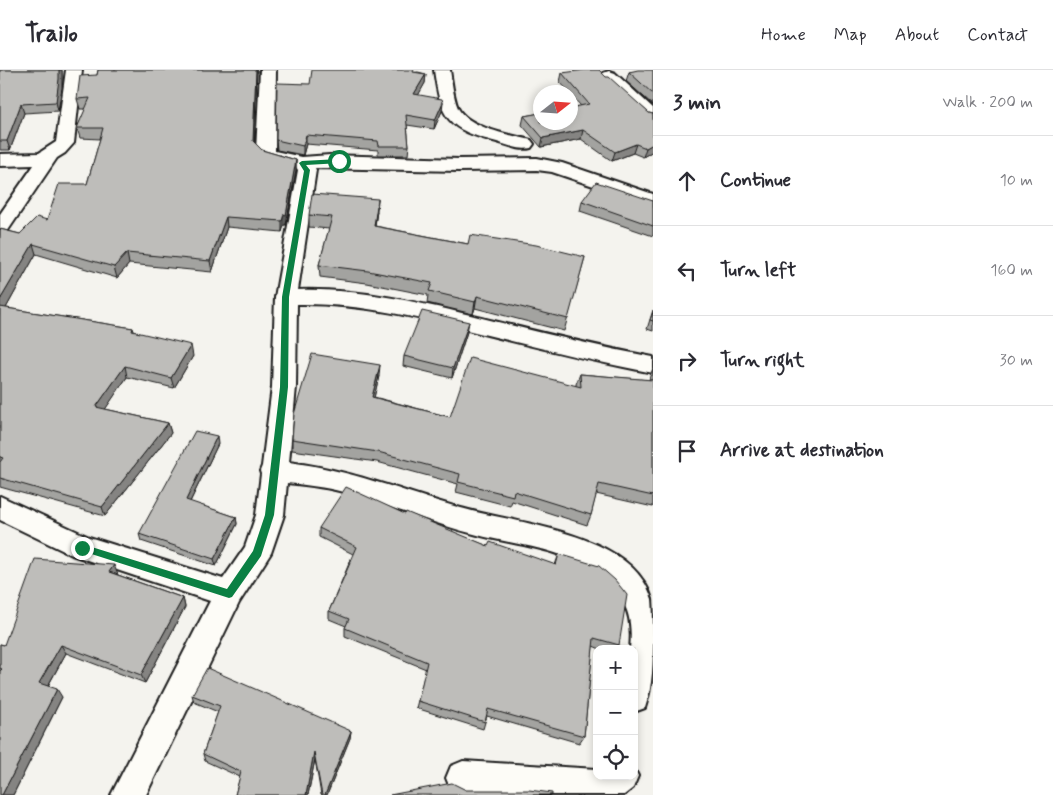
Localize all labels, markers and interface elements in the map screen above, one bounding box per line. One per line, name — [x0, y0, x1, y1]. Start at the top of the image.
text: Trailo — [25, 19, 78, 50]
text: Home — [761, 23, 806, 47]
text: Map — [834, 23, 867, 47]
text: About — [895, 23, 939, 47]
text: Contact — [967, 23, 1028, 47]
north arrow — [533, 85, 578, 130]
text: 3 min — [673, 89, 721, 117]
text: Walk · 200 m — [942, 92, 1033, 113]
route start — [328, 150, 351, 173]
icon: ahead — [673, 167, 701, 195]
text: Continue — [720, 168, 791, 193]
text: 10 m — [1000, 170, 1033, 191]
icon: left — [673, 257, 701, 285]
text: Turn left — [720, 258, 796, 283]
text: 160 m — [990, 260, 1033, 281]
icon: right — [673, 347, 701, 375]
text: Turn right — [720, 348, 804, 373]
text: 30 m — [1000, 350, 1033, 371]
icon: arrive — [673, 437, 701, 465]
text: Arrive at destination — [720, 438, 884, 463]
route end — [71, 537, 94, 560]
map controls — [593, 645, 638, 780]
button: + — [593, 645, 638, 690]
button: − — [593, 690, 638, 735]
button: locate — [593, 735, 638, 780]

